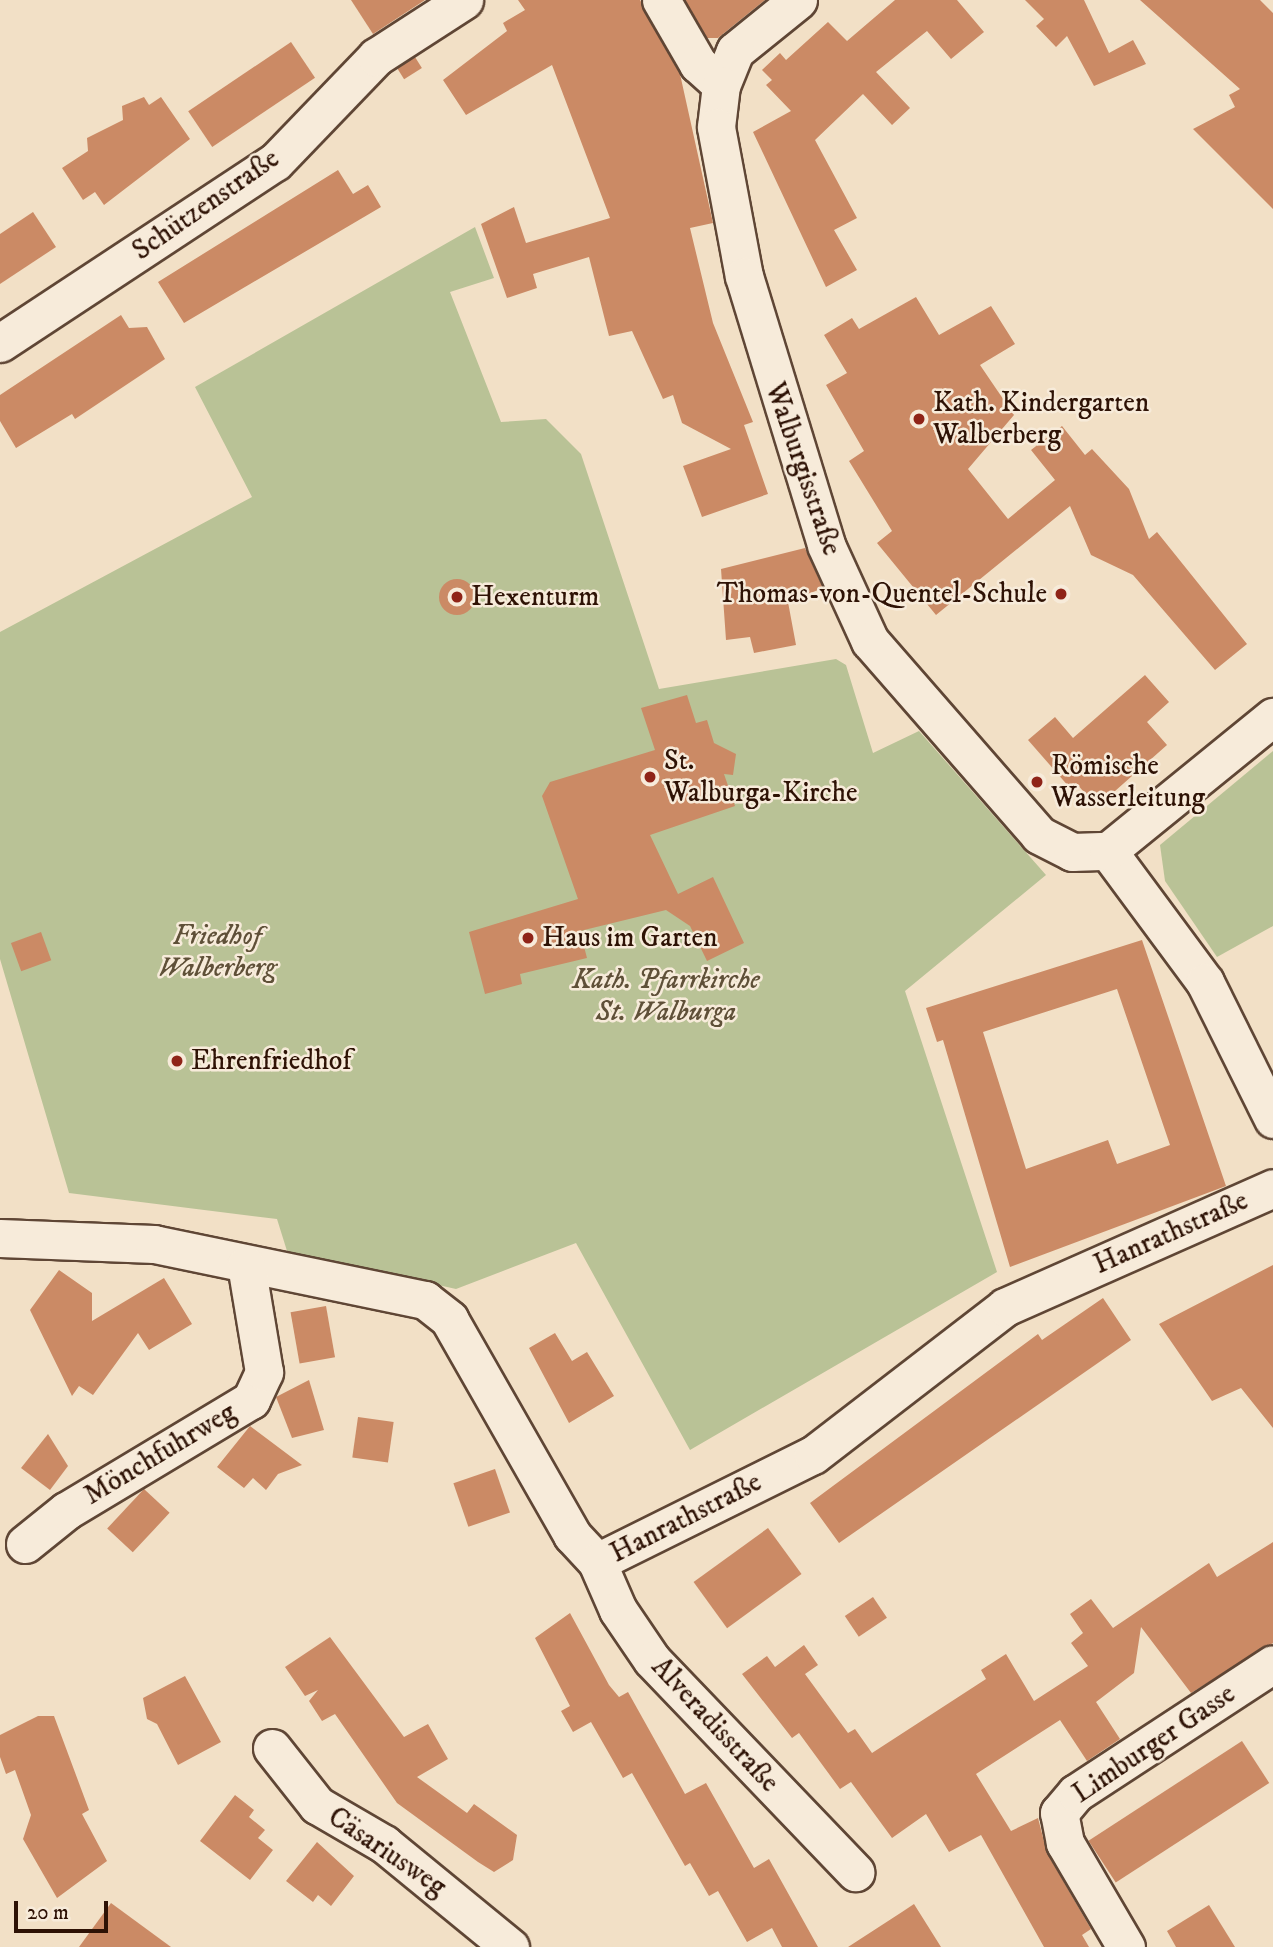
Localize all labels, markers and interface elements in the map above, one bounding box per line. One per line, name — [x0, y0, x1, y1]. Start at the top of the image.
street label: Schützenstraße — [126, 142, 286, 268]
street label: Walburgisstraße — [758, 378, 848, 560]
place label: Kath. Kindergarten Walberberg — [933, 386, 1149, 452]
marker: Kath. Kindergarten Walberberg — [911, 411, 927, 427]
place label: Thomas-von-Quentel-Schule — [717, 577, 1047, 611]
place label: Hexenturm — [471, 580, 599, 614]
marker: Thomas-von-Quentel-Schule — [1053, 586, 1069, 602]
marker: Hexenturm — [449, 589, 465, 605]
place label: St. Walburga-Kirche — [664, 744, 858, 810]
place label: Römische Wasserleitung — [1051, 749, 1205, 815]
marker: St. Walburga-Kirche — [642, 769, 658, 785]
marker: Römische Wasserleitung — [1029, 774, 1045, 790]
park label: Friedhof Walberberg — [158, 919, 276, 985]
place label: Haus im Garten — [542, 921, 718, 955]
marker: Haus im Garten — [520, 930, 536, 946]
park label: Kath. Pfarrkirche St. Walburga — [572, 963, 760, 1029]
place label: Ehrenfriedhof — [191, 1044, 351, 1078]
marker: Ehrenfriedhof — [169, 1053, 185, 1069]
street label: Hanrathstraße — [1089, 1184, 1253, 1282]
street label: Mönchfuhrweg — [78, 1396, 242, 1512]
street label: Hanrathstraße — [605, 1466, 767, 1570]
street label: Alveradisstraße — [644, 1651, 786, 1799]
street label: Limburger Gasse — [1066, 1677, 1242, 1811]
street label: Cäsariusweg — [322, 1800, 452, 1904]
scale bar — [18, 1888, 112, 1932]
text: 20 m — [27, 1900, 69, 1926]

